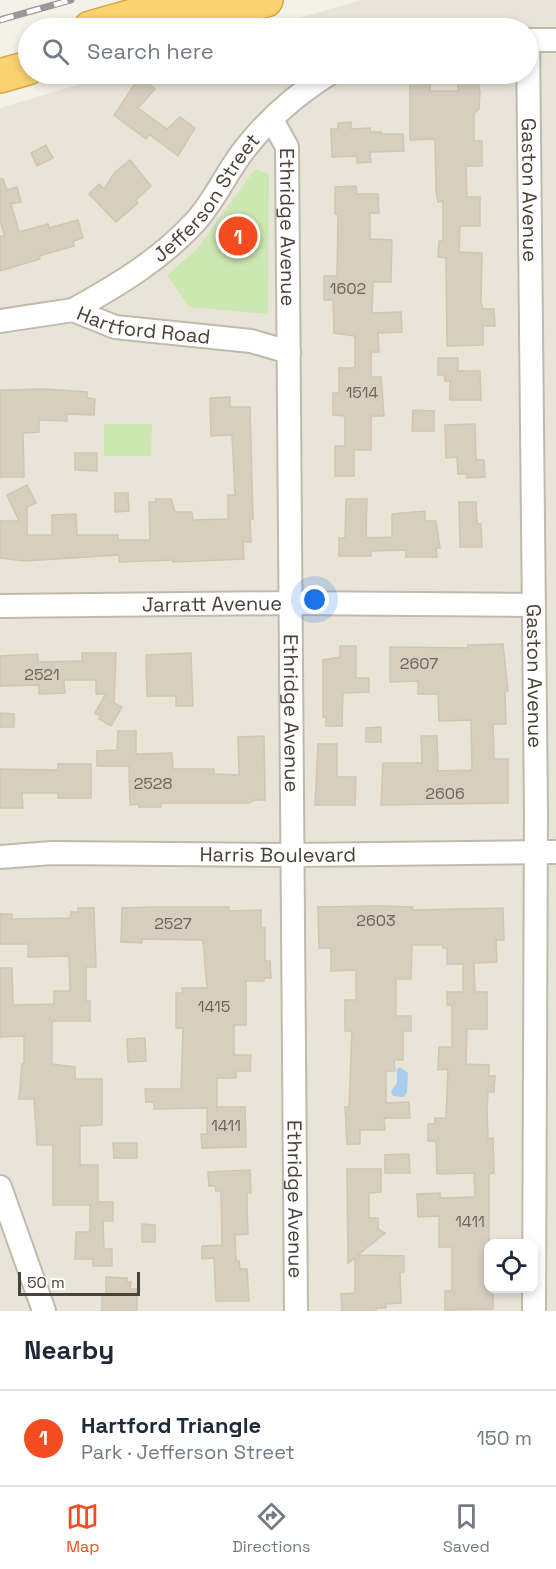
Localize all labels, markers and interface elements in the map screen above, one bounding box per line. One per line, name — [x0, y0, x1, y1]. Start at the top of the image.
search box — [18, 18, 538, 84]
icon: search — [39, 35, 72, 68]
text: Search here — [87, 37, 214, 65]
street label: Gaston Avenue — [516, 118, 543, 262]
street label: Jefferson Street — [148, 128, 265, 268]
street label: Ethridge Avenue — [274, 148, 301, 306]
pin: 1 — [218, 214, 258, 258]
house number: 1602 — [330, 278, 366, 299]
street label: Hartford Road — [73, 300, 212, 350]
house number: 1514 — [346, 382, 378, 403]
your location — [300, 585, 329, 614]
street label: Jarratt Avenue — [142, 590, 282, 618]
street label: Gaston Avenue — [521, 604, 548, 748]
street label: Ethridge Avenue — [278, 634, 305, 792]
house number: 2607 — [400, 653, 438, 674]
house number: 2521 — [24, 664, 60, 685]
house number: 2528 — [134, 773, 172, 794]
house number: 2606 — [425, 783, 465, 804]
street label: Harris Boulevard — [199, 841, 356, 868]
house number: 2603 — [356, 910, 396, 931]
house number: 2527 — [154, 913, 192, 934]
house number: 1415 — [198, 996, 230, 1017]
house number: 1411 — [211, 1115, 241, 1136]
street label: Ethridge Avenue — [282, 1120, 309, 1278]
house number: 1411 — [455, 1211, 485, 1232]
map controls — [484, 1239, 538, 1293]
button: locate — [484, 1239, 538, 1293]
scale bar — [18, 1269, 140, 1296]
text: 50 m — [27, 1272, 65, 1293]
text: Nearby — [24, 1333, 114, 1367]
text: Hartford Triangle — [81, 1411, 261, 1439]
text: 1 — [39, 1425, 48, 1451]
text: 150 m — [477, 1425, 532, 1451]
text: Park · Jefferson Street — [81, 1439, 295, 1465]
tab: Map — [66, 1500, 100, 1557]
tab: Directions — [232, 1500, 311, 1557]
tab: Saved — [443, 1500, 490, 1557]

